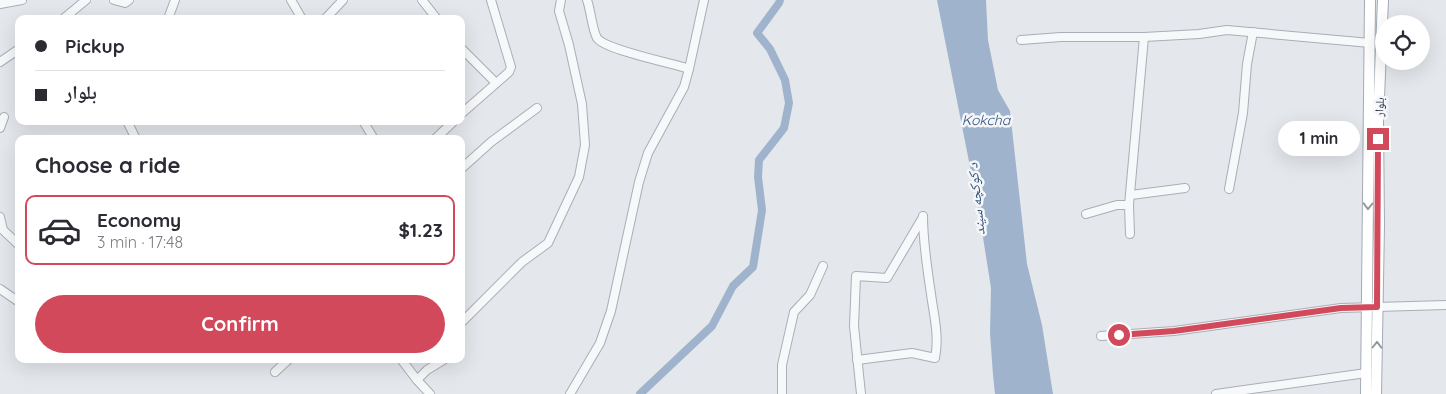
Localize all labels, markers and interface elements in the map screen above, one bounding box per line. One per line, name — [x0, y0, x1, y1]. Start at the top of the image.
map controls — [1375, 15, 1430, 70]
button: locate — [1375, 15, 1430, 70]
text: Pickup — [65, 34, 125, 58]
text: بلوار — [65, 80, 97, 104]
street label: بلوار — [1371, 97, 1387, 118]
water label: Kokcha — [962, 111, 1012, 129]
callout: 1 min — [1278, 122, 1360, 156]
text: 1 min — [1300, 128, 1338, 148]
route end — [1367, 128, 1389, 150]
text: Choose a ride — [35, 151, 180, 179]
water label: د کوکچه سیند — [963, 162, 989, 236]
one-way arrow — [1363, 202, 1373, 210]
icon: car — [37, 208, 82, 253]
text: Economy — [97, 208, 181, 232]
text: $1.23 — [399, 218, 443, 242]
text: 3 min · 17:48 — [97, 232, 183, 252]
button: Confirm — [35, 295, 445, 353]
route start — [1108, 324, 1130, 346]
one-way arrow — [1372, 341, 1382, 349]

